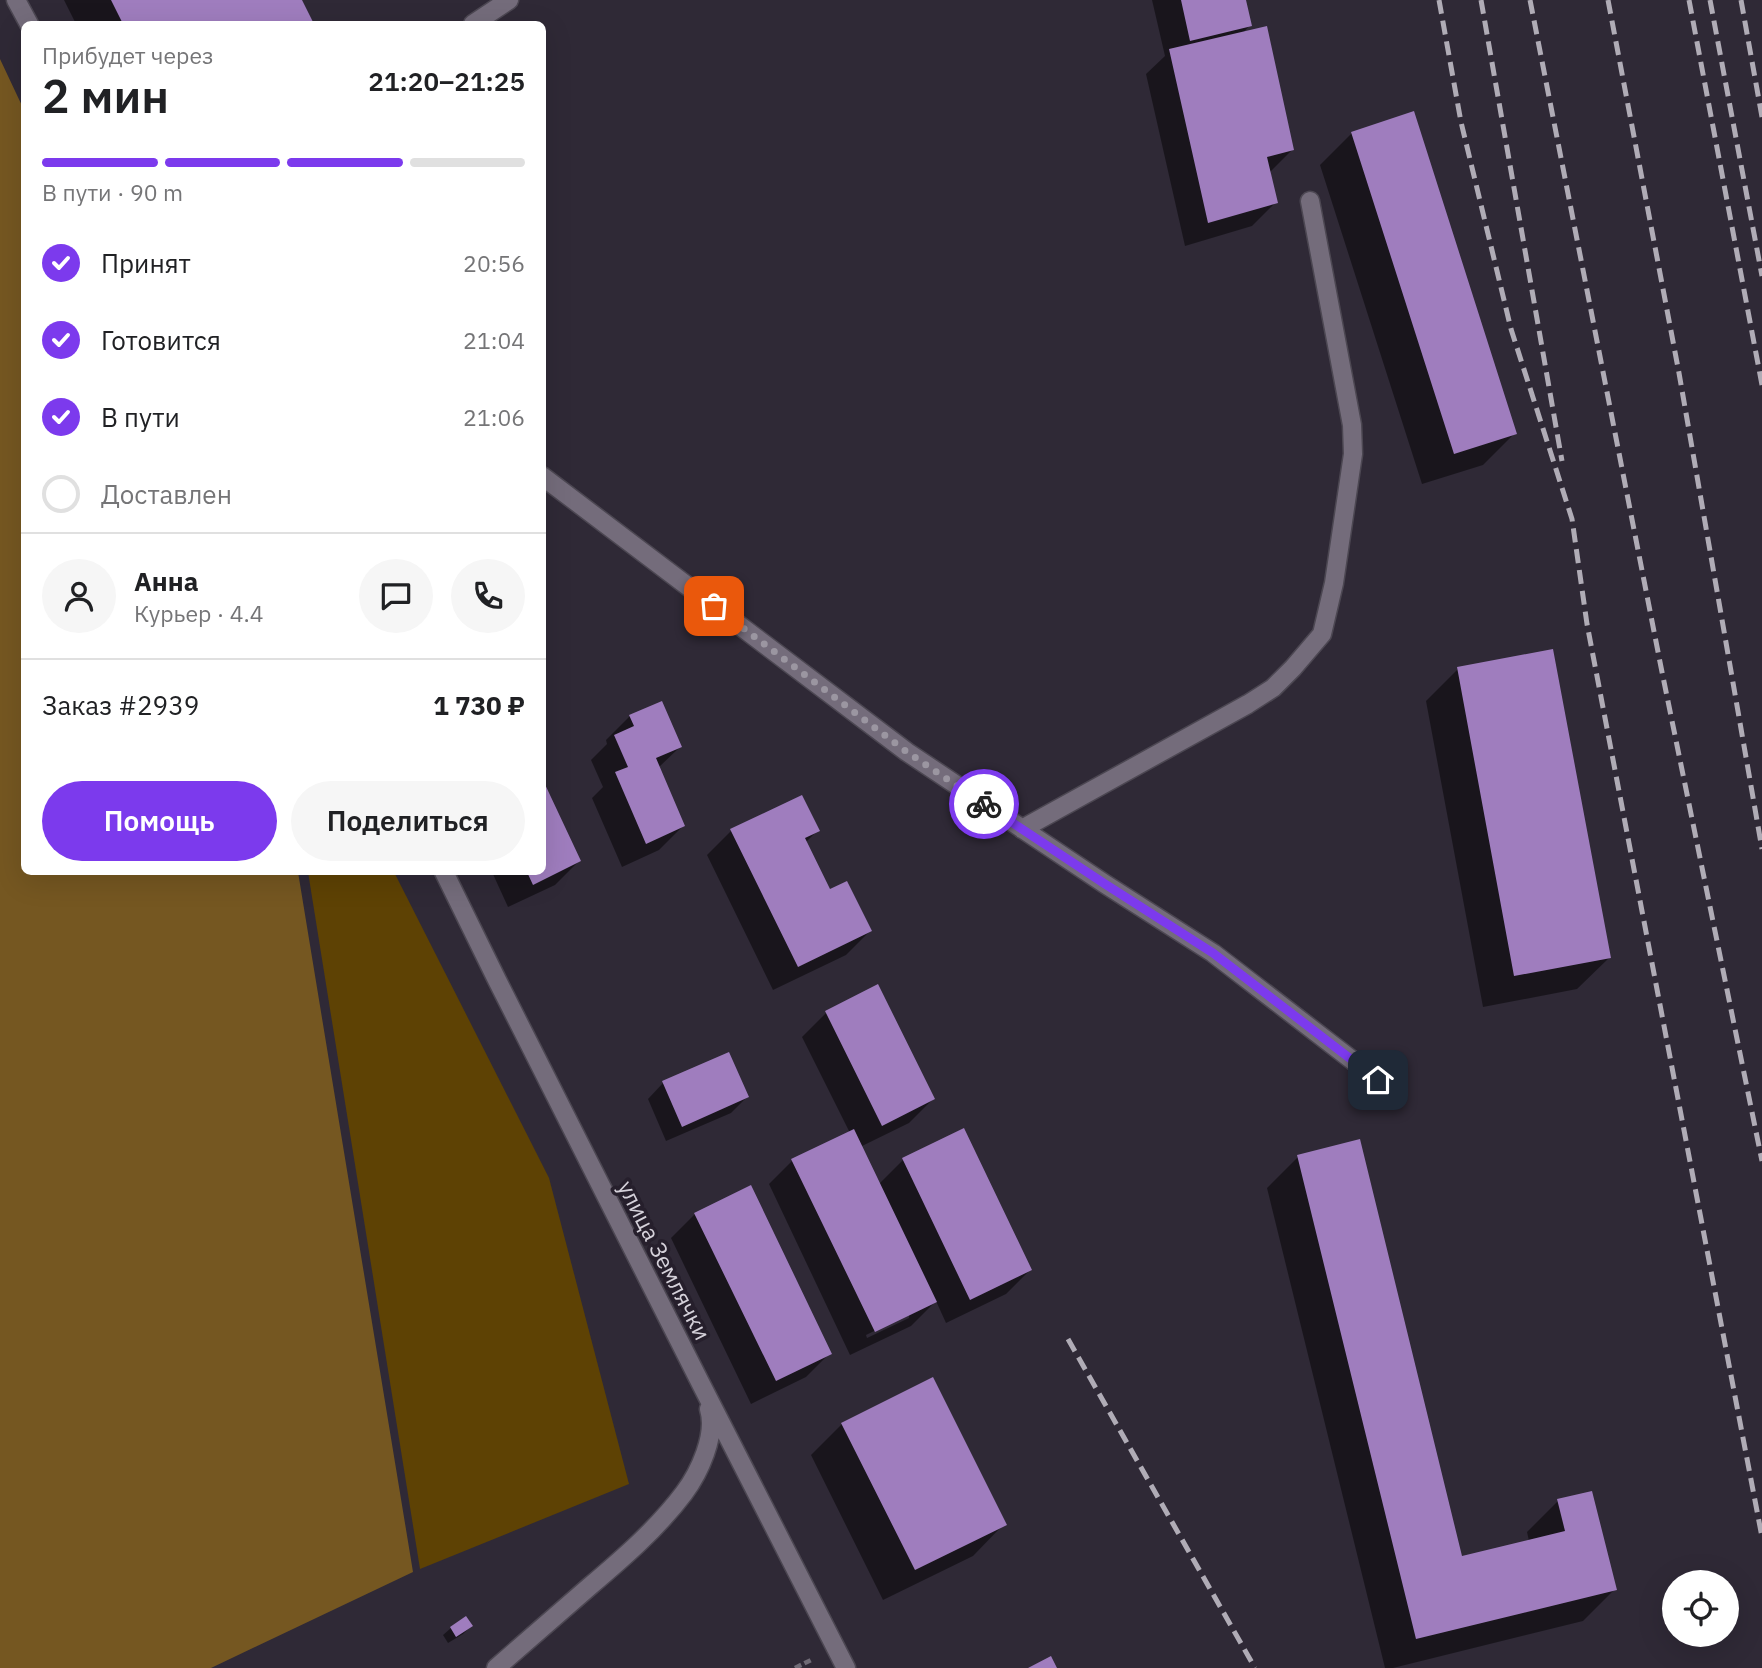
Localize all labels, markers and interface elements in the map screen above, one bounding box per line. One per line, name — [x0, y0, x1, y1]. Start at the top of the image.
text: Прибудет через — [42, 40, 214, 70]
text: 21:20–21:25 — [368, 64, 525, 98]
text: 2 мин — [42, 66, 169, 126]
text: В пути · 90 m — [42, 177, 183, 207]
icon: check — [42, 244, 80, 282]
text: Принят — [101, 246, 191, 280]
text: 20:56 — [463, 248, 525, 278]
icon: check — [42, 321, 80, 359]
text: Готовится — [101, 323, 221, 357]
text: 21:04 — [463, 325, 525, 355]
icon: check — [42, 398, 80, 436]
text: В пути — [101, 400, 180, 434]
text: 21:06 — [463, 402, 525, 432]
text: Доставлен — [101, 477, 232, 511]
button: person — [42, 559, 116, 633]
button: chat — [359, 559, 433, 633]
button: phone — [451, 559, 525, 633]
text: Анна — [134, 564, 198, 598]
pin — [684, 576, 744, 636]
icon: bag — [695, 587, 733, 625]
text: Курьер · 4.4 — [134, 598, 264, 628]
text: Заказ #2939 — [42, 688, 199, 722]
text: 1 730 ₽ — [433, 688, 525, 722]
courier — [949, 769, 1019, 839]
button: Помощь — [42, 781, 277, 861]
button: Поделиться — [291, 781, 525, 861]
icon: bike — [965, 785, 1003, 823]
pin — [1348, 1050, 1408, 1110]
icon: home — [1359, 1061, 1397, 1099]
street label: улица Землячки — [612, 1175, 718, 1345]
map controls — [1662, 1570, 1739, 1647]
button: locate — [1662, 1570, 1739, 1647]

